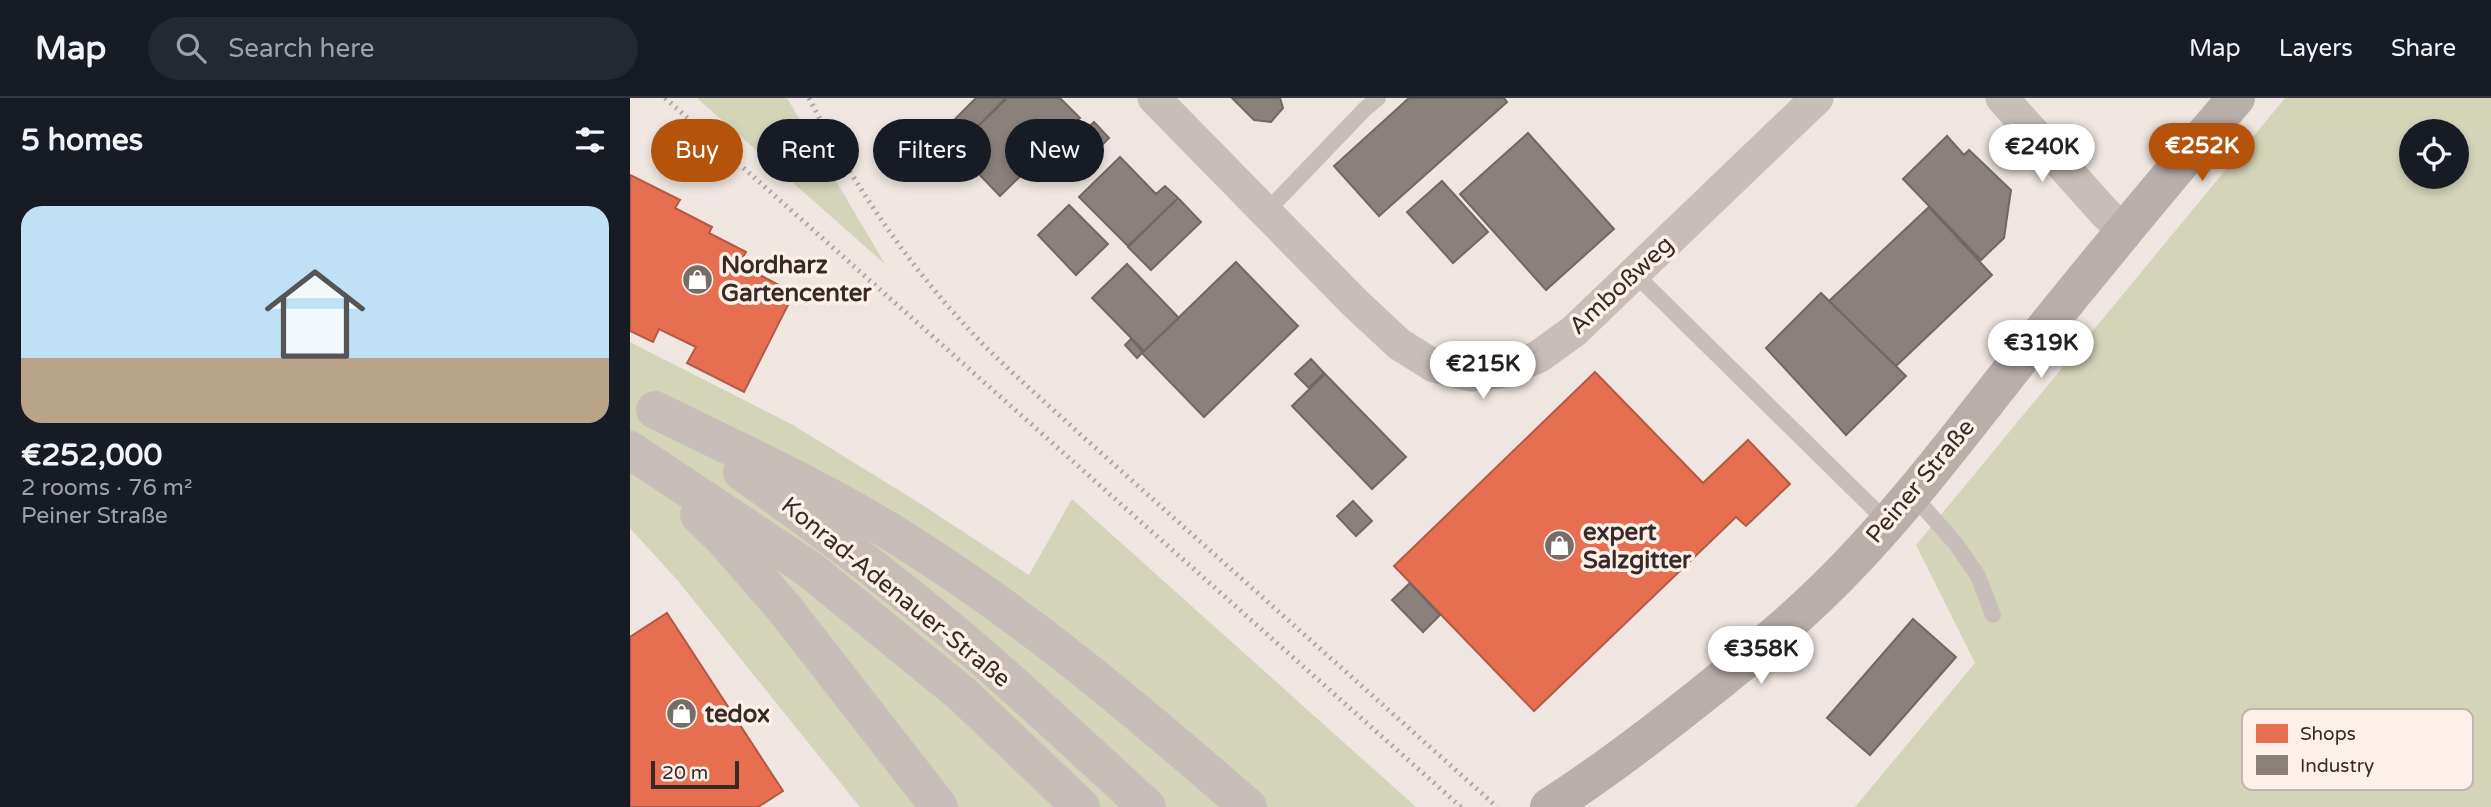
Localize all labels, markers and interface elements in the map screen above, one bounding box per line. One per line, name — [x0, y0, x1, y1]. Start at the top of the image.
search box — [148, 17, 638, 80]
text: Map — [35, 29, 106, 68]
icon: search — [172, 29, 210, 67]
text: Search here — [228, 33, 374, 64]
text: Map — [2189, 34, 2241, 63]
text: Layers — [2279, 34, 2353, 63]
text: Share — [2391, 34, 2456, 63]
chip: Buy — [651, 119, 743, 182]
chip: Rent — [757, 119, 859, 182]
chip: Filters — [873, 119, 991, 182]
chip: New — [1005, 119, 1104, 182]
map controls — [2399, 119, 2469, 189]
button: locate — [2399, 119, 2469, 189]
icon: filters — [571, 121, 609, 159]
text: 5 homes — [21, 122, 143, 159]
pin: €252K — [2153, 123, 2251, 183]
pin: €240K — [1993, 125, 2091, 184]
text: €252K — [2165, 132, 2239, 160]
text: €240K — [2005, 133, 2079, 161]
street label: Amboßweg — [1563, 230, 1679, 341]
icon: home — [252, 251, 378, 377]
place label: Nordharz Gartencenter — [721, 251, 872, 308]
shop icon: Nordharz Gartencenter — [681, 262, 715, 296]
pin: €319K — [1992, 320, 2090, 380]
text: €319K — [2004, 329, 2078, 357]
pin: €215K — [1434, 342, 1532, 401]
text: €215K — [1446, 350, 1520, 378]
street label: Peiner Straße — [1860, 413, 1981, 549]
text: €252,000 — [21, 437, 162, 474]
text: 2 rooms · 76 m² — [21, 474, 192, 502]
street label: Konrad-Adenauer-Straße — [775, 491, 1016, 694]
text: Peiner Straße — [21, 502, 168, 530]
place label: expert Salzgitter — [1583, 518, 1692, 575]
shop icon: expert Salzgitter — [1543, 529, 1577, 563]
pin: €358K — [1712, 626, 1810, 686]
text: €358K — [1724, 635, 1798, 663]
shop icon: tedox — [665, 697, 699, 731]
place label: tedox — [705, 700, 770, 729]
legend — [2242, 709, 2473, 790]
text: Shops — [2300, 723, 2356, 745]
text: Industry — [2300, 755, 2374, 777]
scale bar — [651, 758, 738, 790]
text: 20 m — [662, 762, 708, 784]

